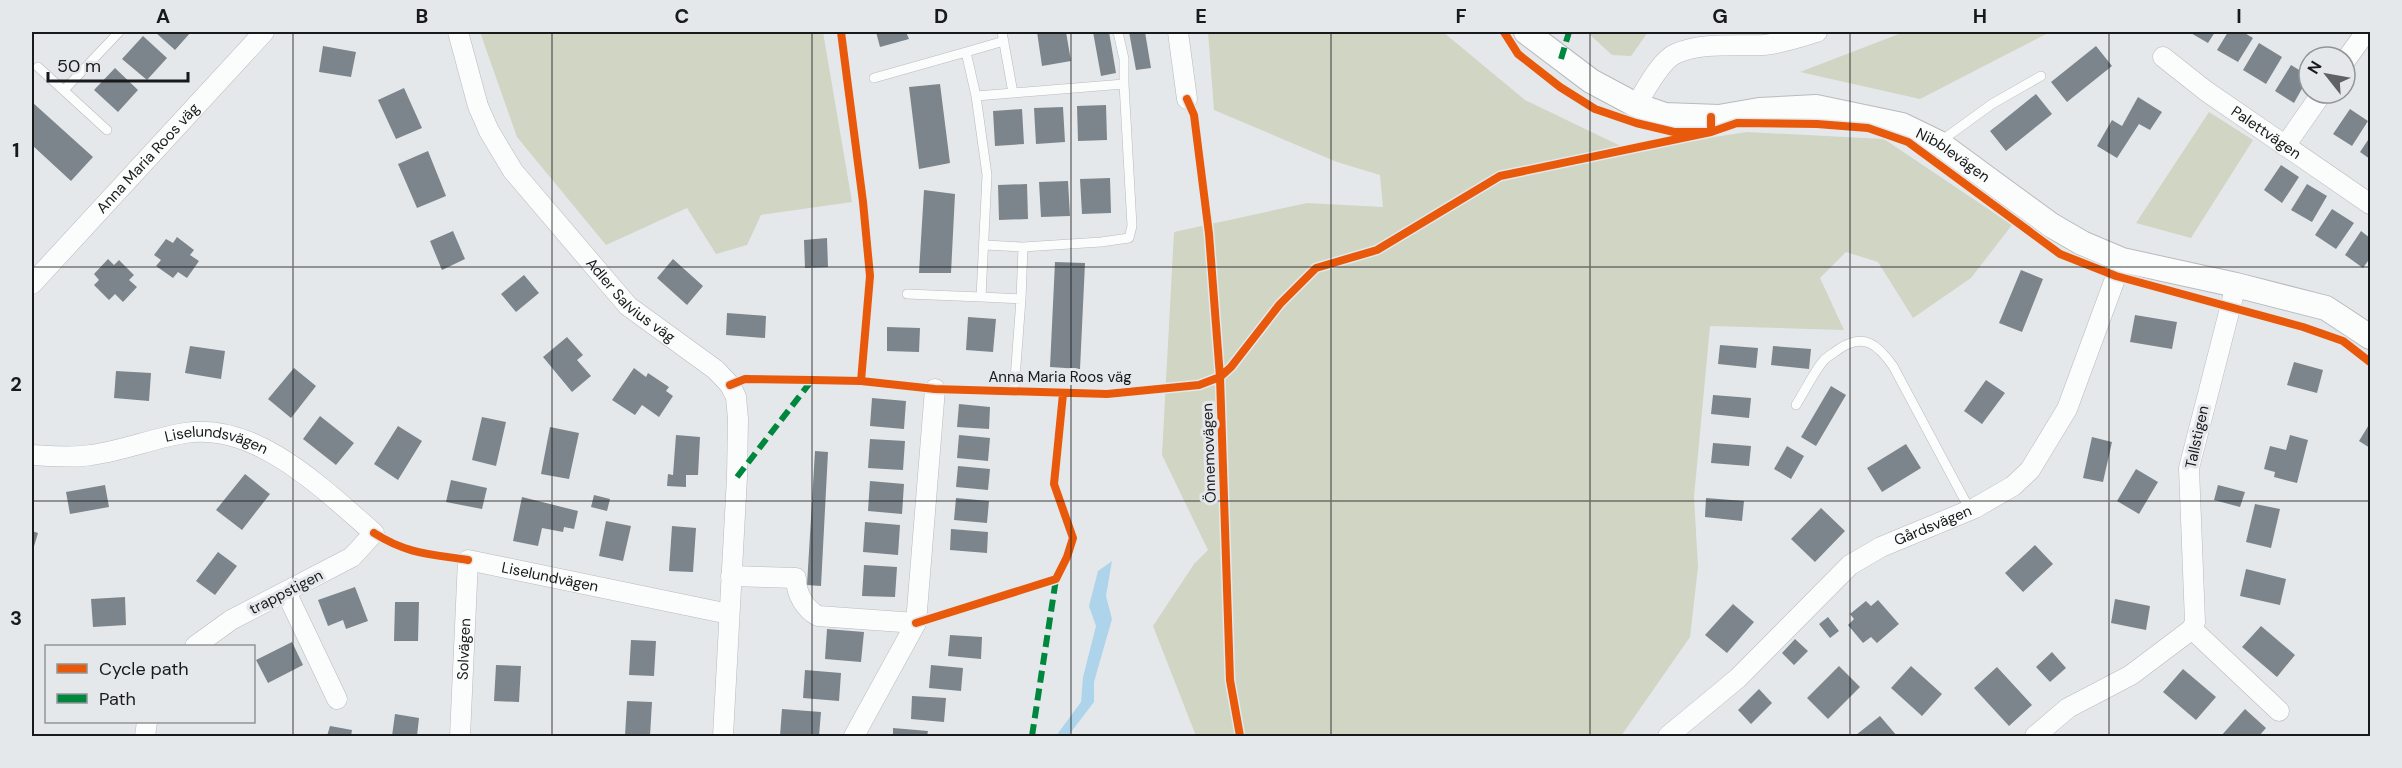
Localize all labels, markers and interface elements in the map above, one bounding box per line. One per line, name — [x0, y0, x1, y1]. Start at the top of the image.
text: A — [156, 3, 170, 29]
text: B — [416, 3, 428, 29]
text: C — [675, 3, 689, 29]
text: D — [934, 3, 948, 29]
text: E — [1195, 3, 1207, 29]
text: F — [1455, 3, 1467, 29]
text: G — [1712, 3, 1728, 29]
text: H — [1973, 3, 1987, 29]
text: I — [2236, 3, 2242, 29]
scale bar — [48, 45, 188, 83]
north arrow — [2297, 45, 2357, 105]
text: 50 m — [57, 54, 101, 78]
text: N — [2303, 57, 2327, 78]
street label: Anna Maria Roos väg — [92, 99, 204, 218]
street label: Palettvägen — [2227, 101, 2305, 164]
street label: Nibblevägen — [1913, 123, 1994, 187]
text: 1 — [12, 137, 20, 163]
street label: Adler Salvius väg — [581, 254, 679, 347]
street label: Anna Maria Roos väg — [988, 367, 1132, 387]
text: 2 — [10, 371, 22, 397]
street label: Önnemovägen — [1197, 403, 1221, 503]
street label: Tallstigen — [2181, 404, 2213, 470]
street label: Liselundsvägen — [163, 422, 271, 459]
street label: Gårdsvägen — [1891, 500, 1975, 550]
street label: Liselundvägen — [500, 557, 600, 597]
street label: trappstigen — [246, 565, 326, 619]
text: 3 — [10, 605, 22, 631]
street label: Solvägen — [453, 618, 475, 680]
legend — [45, 645, 255, 723]
text: Cycle path — [99, 657, 189, 681]
text: Path — [99, 687, 136, 711]

